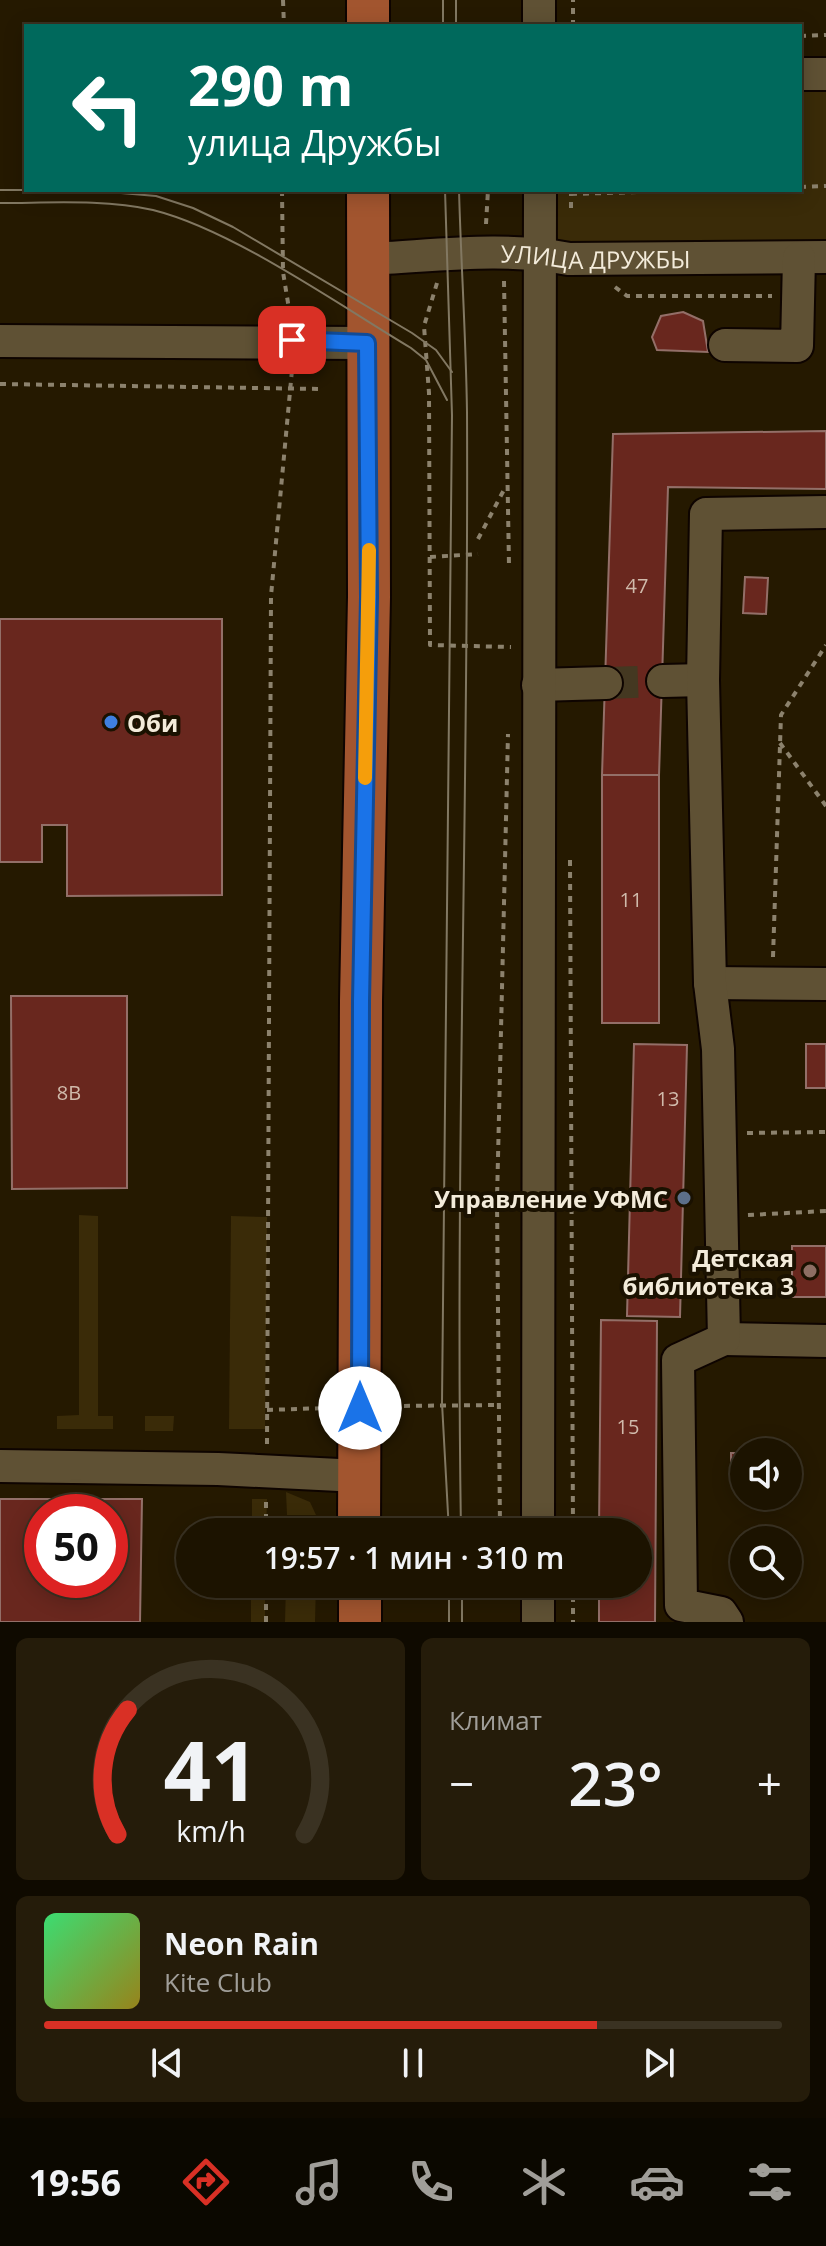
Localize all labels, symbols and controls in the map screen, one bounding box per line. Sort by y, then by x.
text: 290 m [188,46,354,122]
icon: left [56,56,160,160]
text: улица Дружбы [188,118,442,167]
street label: УЛИЦА ДРУЖБЫ [500,236,691,276]
pin [258,306,326,374]
icon: arrive [270,318,314,362]
house number: 47 [626,572,648,599]
place label: Оби [127,706,178,739]
marker: Оби [102,713,120,731]
house number: 11 [620,886,642,913]
house number: 8В [57,1079,81,1106]
house number: 13 [657,1085,679,1112]
place label: Управление УФМС [434,1182,668,1215]
marker: Управление УФМС [675,1189,693,1207]
place label: Детская библиотека 3 [622,1241,794,1302]
marker: Детская библиотека 3 [801,1262,819,1280]
position arrow [318,1366,402,1450]
house number: 15 [617,1413,639,1440]
map controls [730,1438,802,1598]
button: sound [730,1438,802,1510]
speed limit sign: 50 [24,1494,128,1598]
button: search [730,1526,802,1598]
text: 19:57 · 1 мин · 310 m [264,1537,564,1578]
text: Климат [449,1702,542,1738]
text: 41 [163,1712,258,1825]
text: 23° [568,1742,663,1824]
text: − [449,1753,474,1813]
text: + [757,1753,782,1813]
text: km/h [176,1811,245,1850]
text: Neon Rain [164,1923,319,1964]
text: Kite Club [164,1964,272,2000]
icon: previous [145,2041,189,2085]
icon: pause [391,2041,435,2085]
icon: next [637,2041,681,2085]
icon: directions [178,2154,234,2210]
icon: music [291,2154,347,2210]
icon: phone [403,2154,459,2210]
icon: climate [516,2154,572,2210]
icon: car [629,2154,685,2210]
icon: filters [742,2154,798,2210]
text: 19:56 [28,2158,121,2207]

